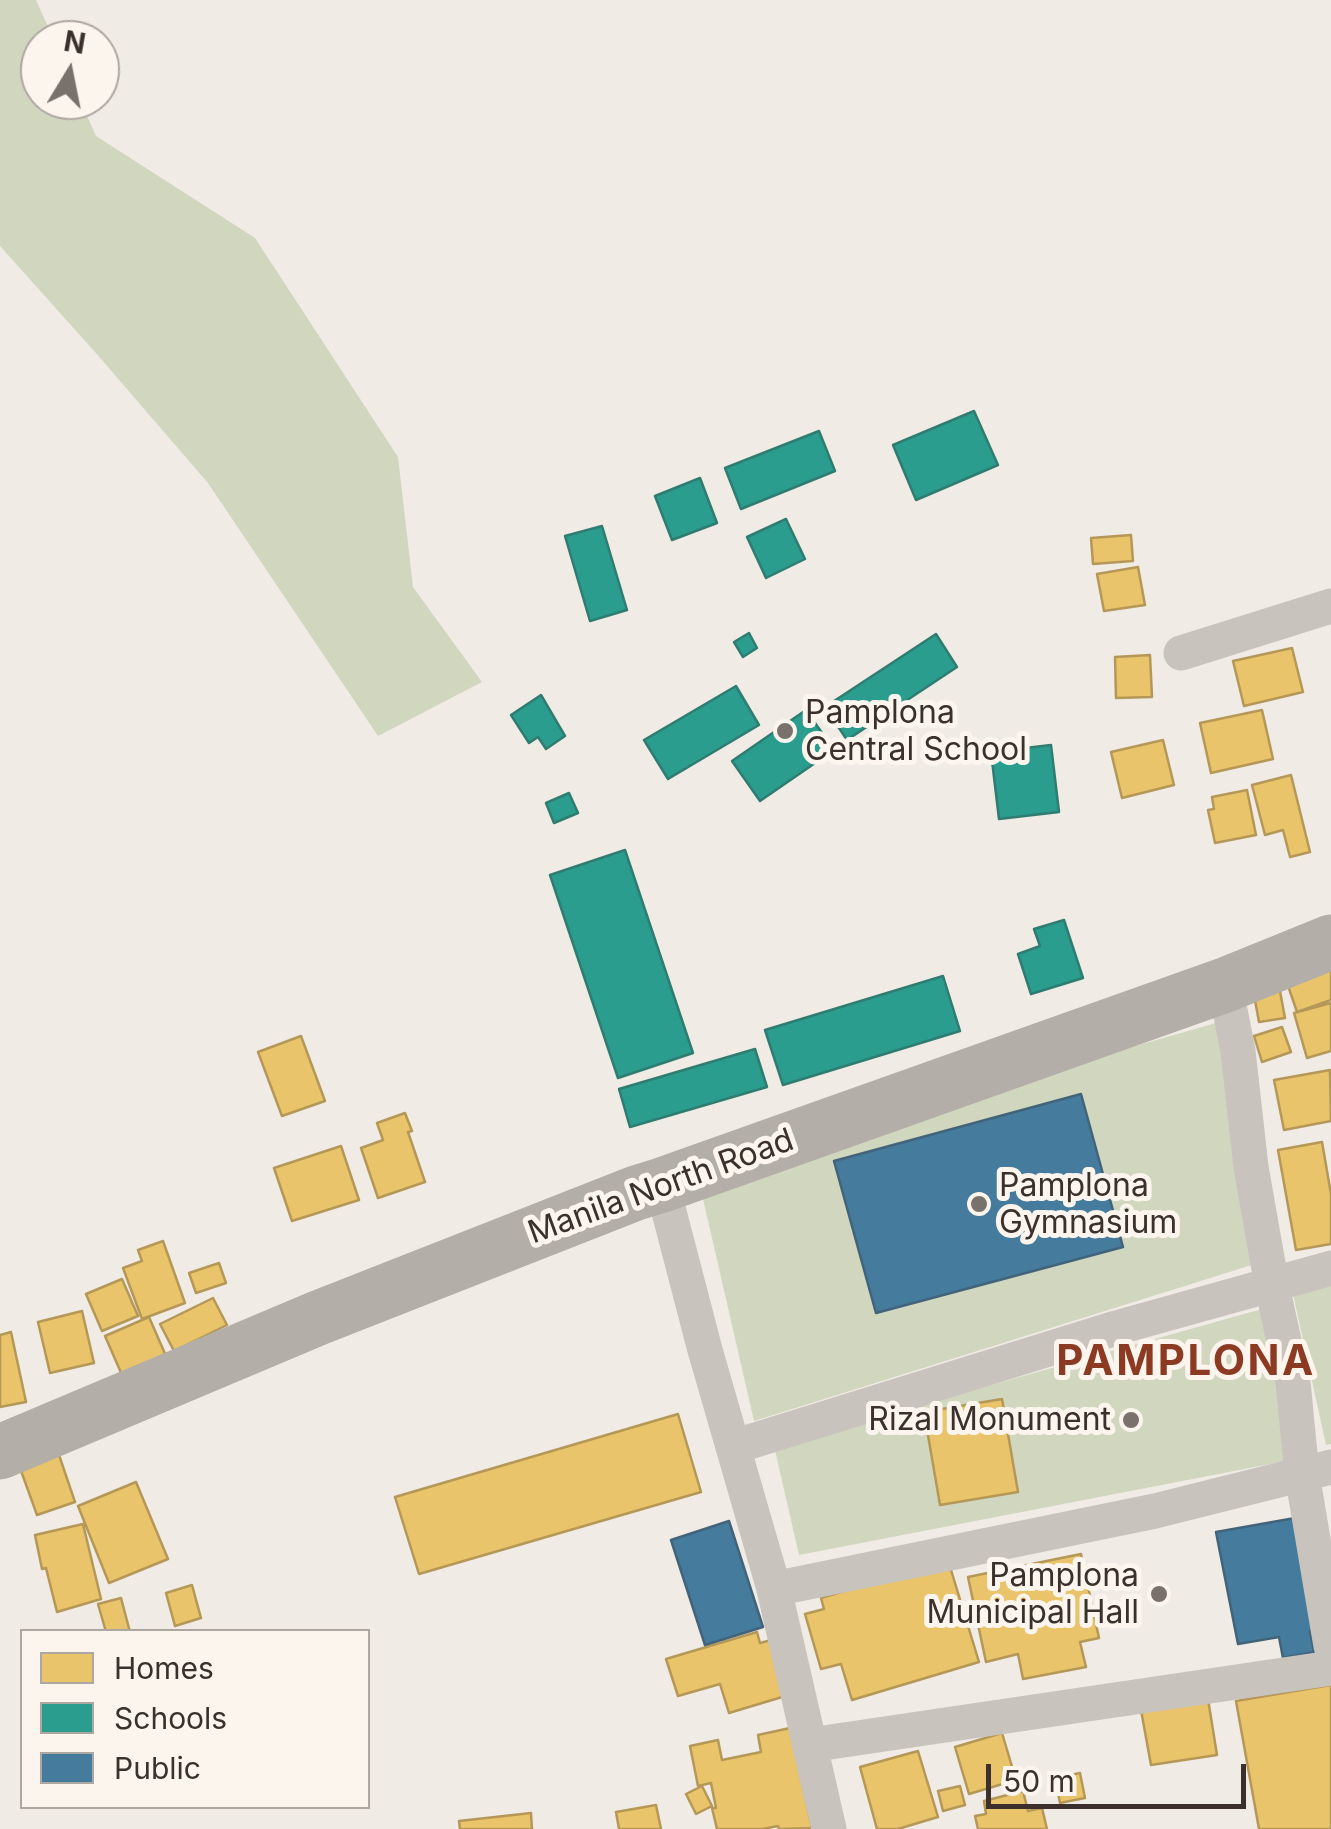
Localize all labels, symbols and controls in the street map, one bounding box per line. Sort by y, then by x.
north arrow [20,20,120,120]
text: N [61,24,88,61]
place label: Pamplona Central School [805,694,1027,769]
marker: Pamplona Central School [774,720,796,742]
street label: Manila North Road [523,1121,799,1253]
place label: Pamplona Gymnasium [999,1167,1177,1242]
marker: Pamplona Gymnasium [968,1193,990,1215]
district label: PAMPLONA [1056,1337,1316,1387]
place label: Rizal Monument [868,1401,1111,1439]
marker: Rizal Monument [1120,1409,1142,1431]
place label: Pamplona Municipal Hall [927,1557,1139,1632]
marker: Pamplona Municipal Hall [1148,1583,1170,1605]
legend [20,1629,370,1809]
text: Homes [114,1650,214,1686]
text: Schools [114,1700,227,1736]
scale bar [991,1744,1251,1806]
text: Public [114,1750,201,1786]
text: 50 m [1003,1763,1075,1799]

